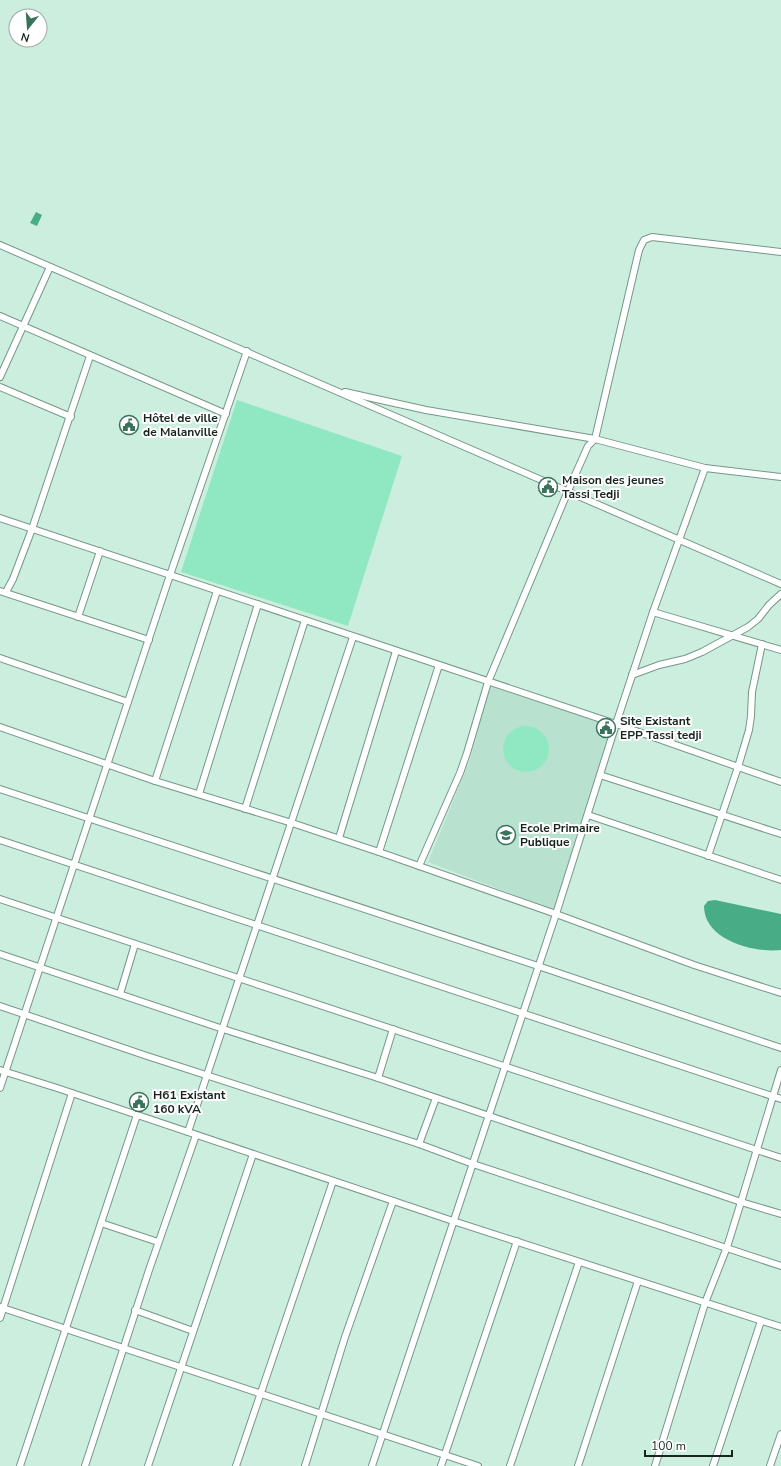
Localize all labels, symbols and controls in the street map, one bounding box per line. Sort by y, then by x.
north arrow [8,8,48,48]
text: N [19,29,31,45]
place label: Hôtel de ville de Malanville [143,410,218,440]
public building icon: Hôtel de ville de Malanville [118,414,140,436]
place label: Maison des jeunes Tassi Tedji [562,472,664,502]
public building icon: Maison des jeunes Tassi Tedji [537,476,559,498]
place label: Site Existant EPP Tassi tedji [620,713,702,743]
public building icon: Site Existant EPP Tassi tedji [595,717,617,739]
place label: Ecole Primaire Publique [520,820,600,850]
school or university icon: Ecole Primaire Publique [495,824,517,846]
place label: H61 Existant 160 kVA [153,1087,226,1117]
public building icon: H61 Existant 160 kVA [128,1091,150,1113]
scale bar [645,1432,732,1458]
text: 100 m [651,1438,686,1454]

